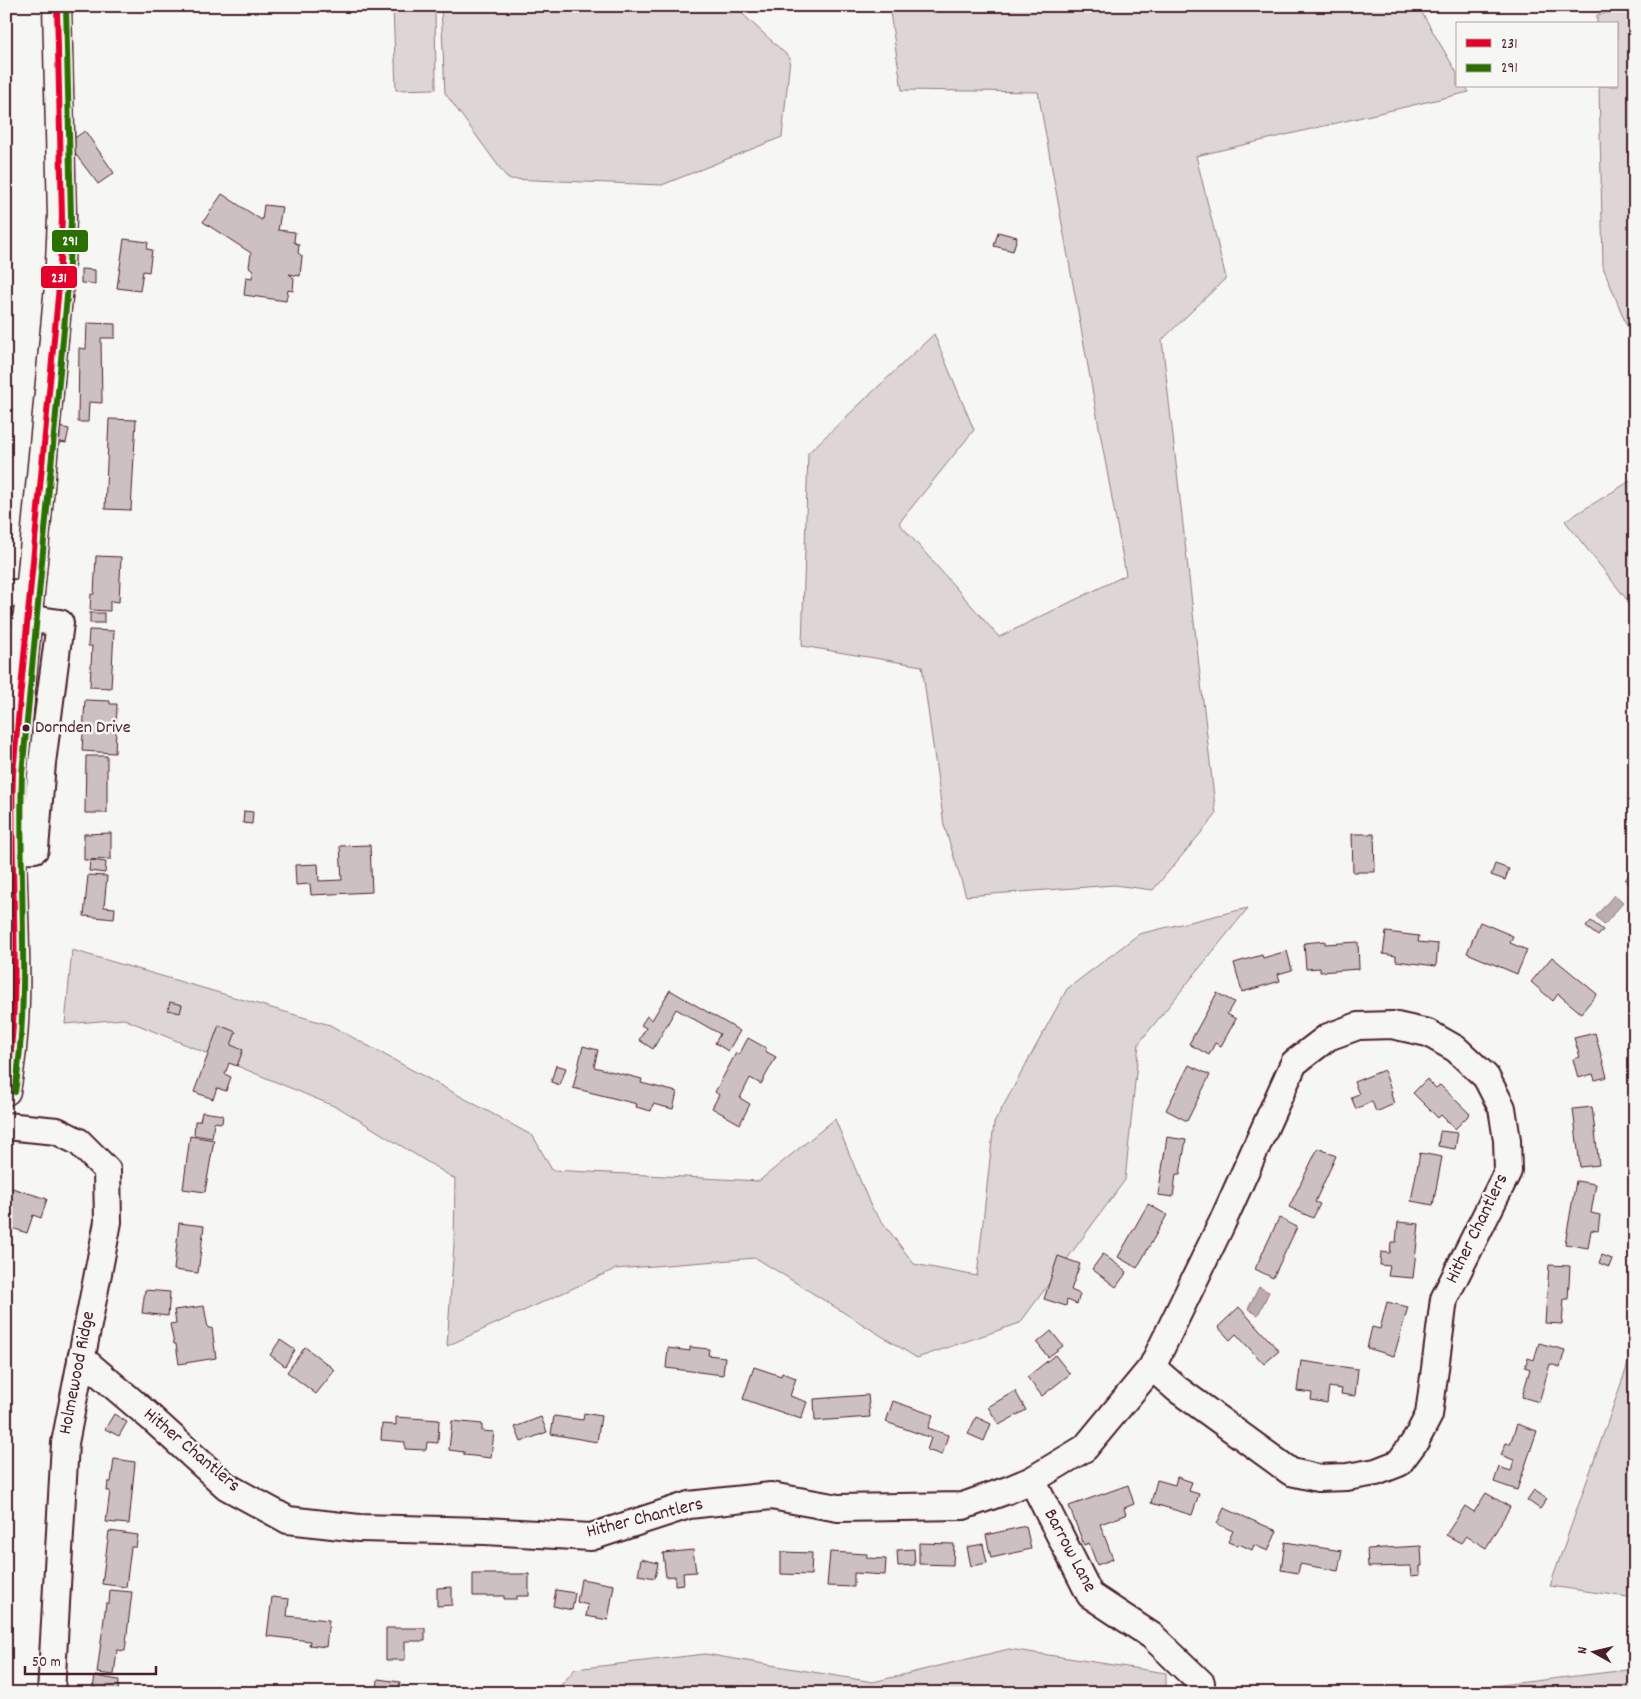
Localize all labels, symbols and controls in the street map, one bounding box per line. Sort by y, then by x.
legend [1456,22,1618,88]
text: 231 [1501,34,1518,56]
text: 291 [1501,58,1518,80]
line badge: 291 [51,229,89,253]
text: 291 [62,232,78,252]
line badge: 231 [40,265,78,289]
text: 231 [51,269,67,289]
place label: Dornden Drive [35,716,131,741]
marker: Dornden Drive [21,723,31,733]
street label: Hither Chantlers [1440,1169,1516,1289]
street label: Holmewood Ridge [53,1309,103,1437]
street label: Hither Chantlers [137,1402,245,1500]
street label: Hither Chantlers [584,1491,706,1547]
street label: Barrow Lane [1036,1505,1102,1597]
north arrow [1568,1626,1618,1676]
scale bar [25,1644,156,1676]
text: N [1573,1646,1594,1655]
text: 50 m [32,1652,61,1674]

